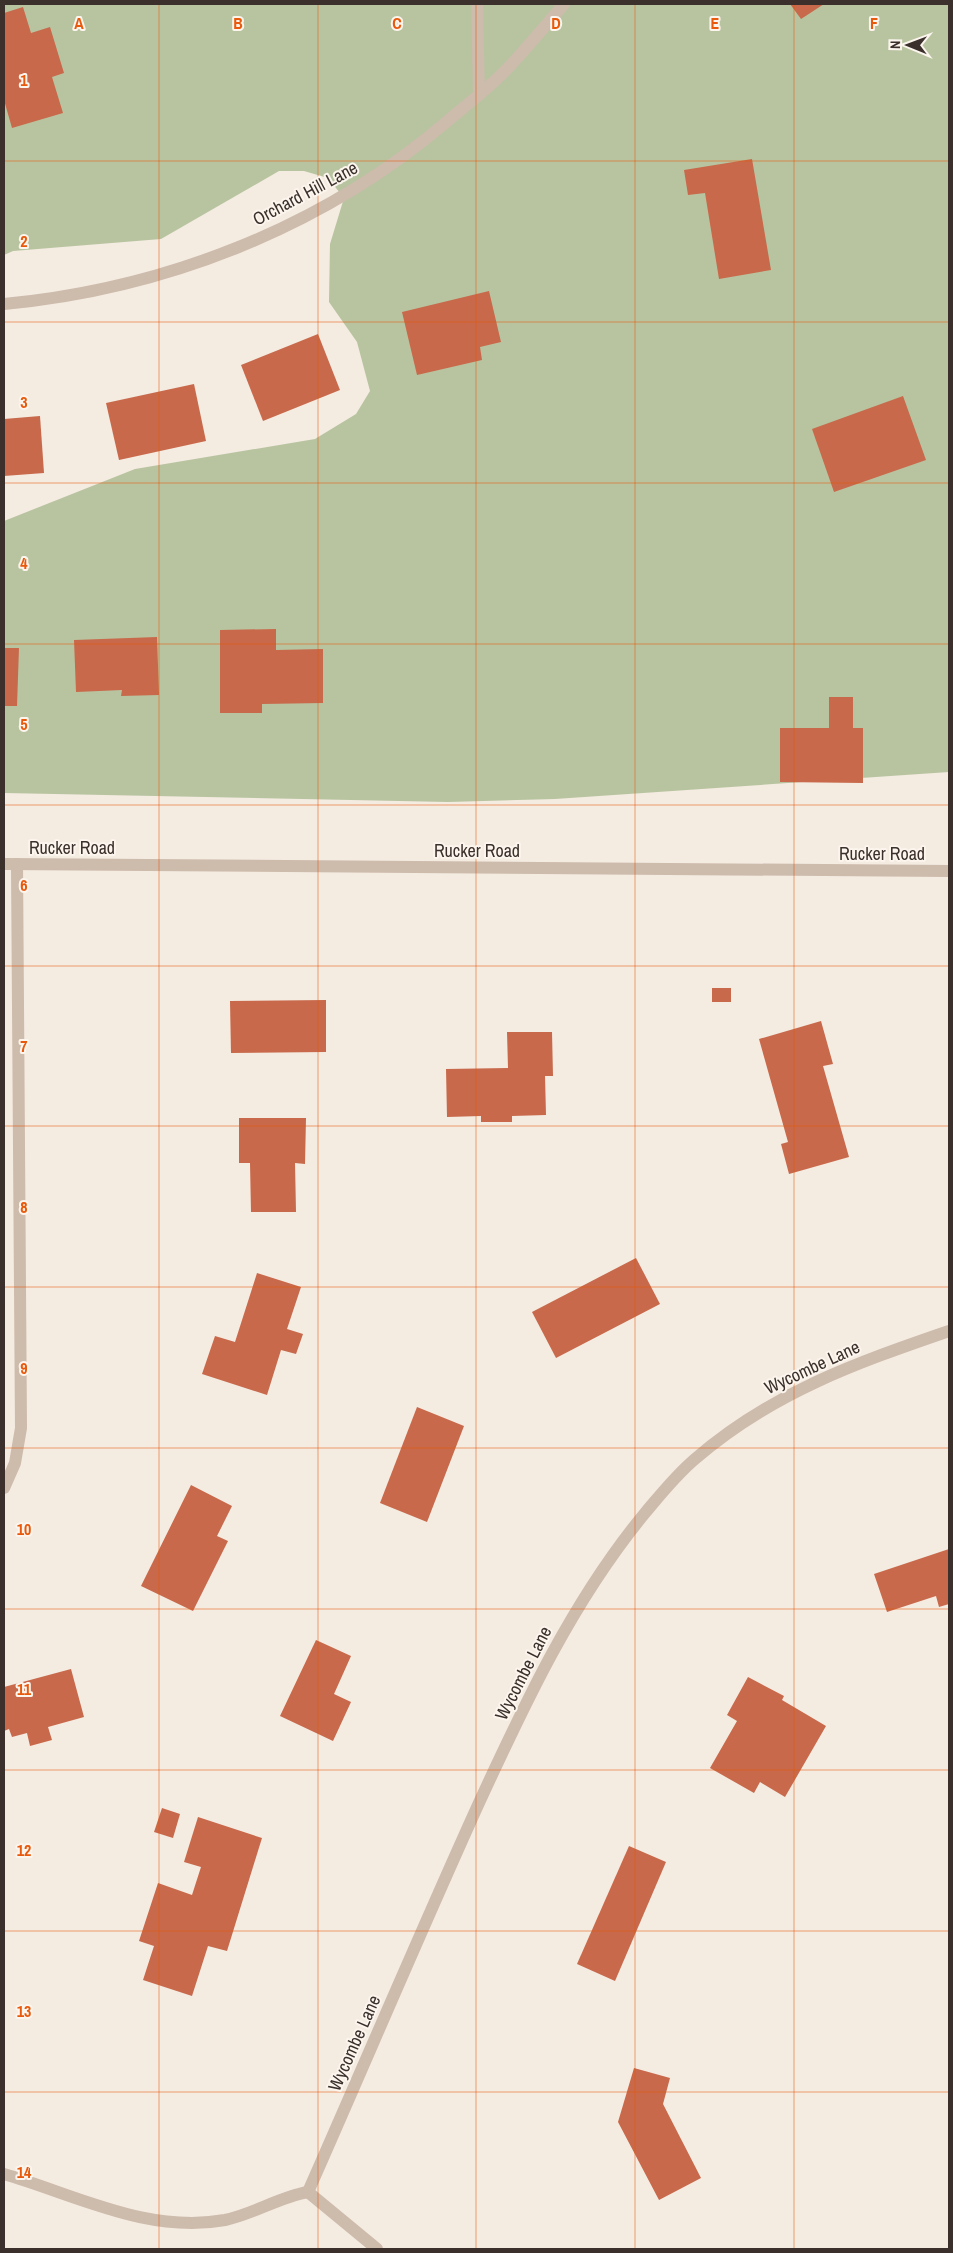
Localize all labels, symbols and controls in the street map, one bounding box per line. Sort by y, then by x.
text: A [74,12,84,34]
text: B [233,12,243,34]
text: C [392,12,402,34]
text: D [551,12,561,34]
text: E [711,12,720,34]
text: F [870,12,878,34]
north arrow [883,20,933,70]
text: N [886,40,904,49]
text: 1 [20,69,28,91]
street label: Orchard Hill Lane [248,155,362,231]
text: 2 [20,230,28,252]
text: 3 [20,391,28,413]
text: 4 [20,552,28,574]
text: 5 [20,713,28,735]
street label: Rucker Road [29,835,115,860]
street label: Rucker Road [434,838,520,863]
street label: Rucker Road [839,841,925,866]
text: 6 [20,874,28,896]
text: 7 [20,1035,28,1057]
text: 8 [20,1196,28,1218]
street label: Wycombe Lane [760,1334,864,1400]
text: 9 [20,1357,28,1379]
text: 10 [17,1518,31,1540]
street label: Wycombe Lane [489,1622,557,1724]
text: 11 [17,1678,32,1700]
text: 12 [17,1839,31,1861]
street label: Wycombe Lane [322,1991,386,2095]
text: 13 [17,2000,31,2022]
text: 14 [17,2161,32,2183]

